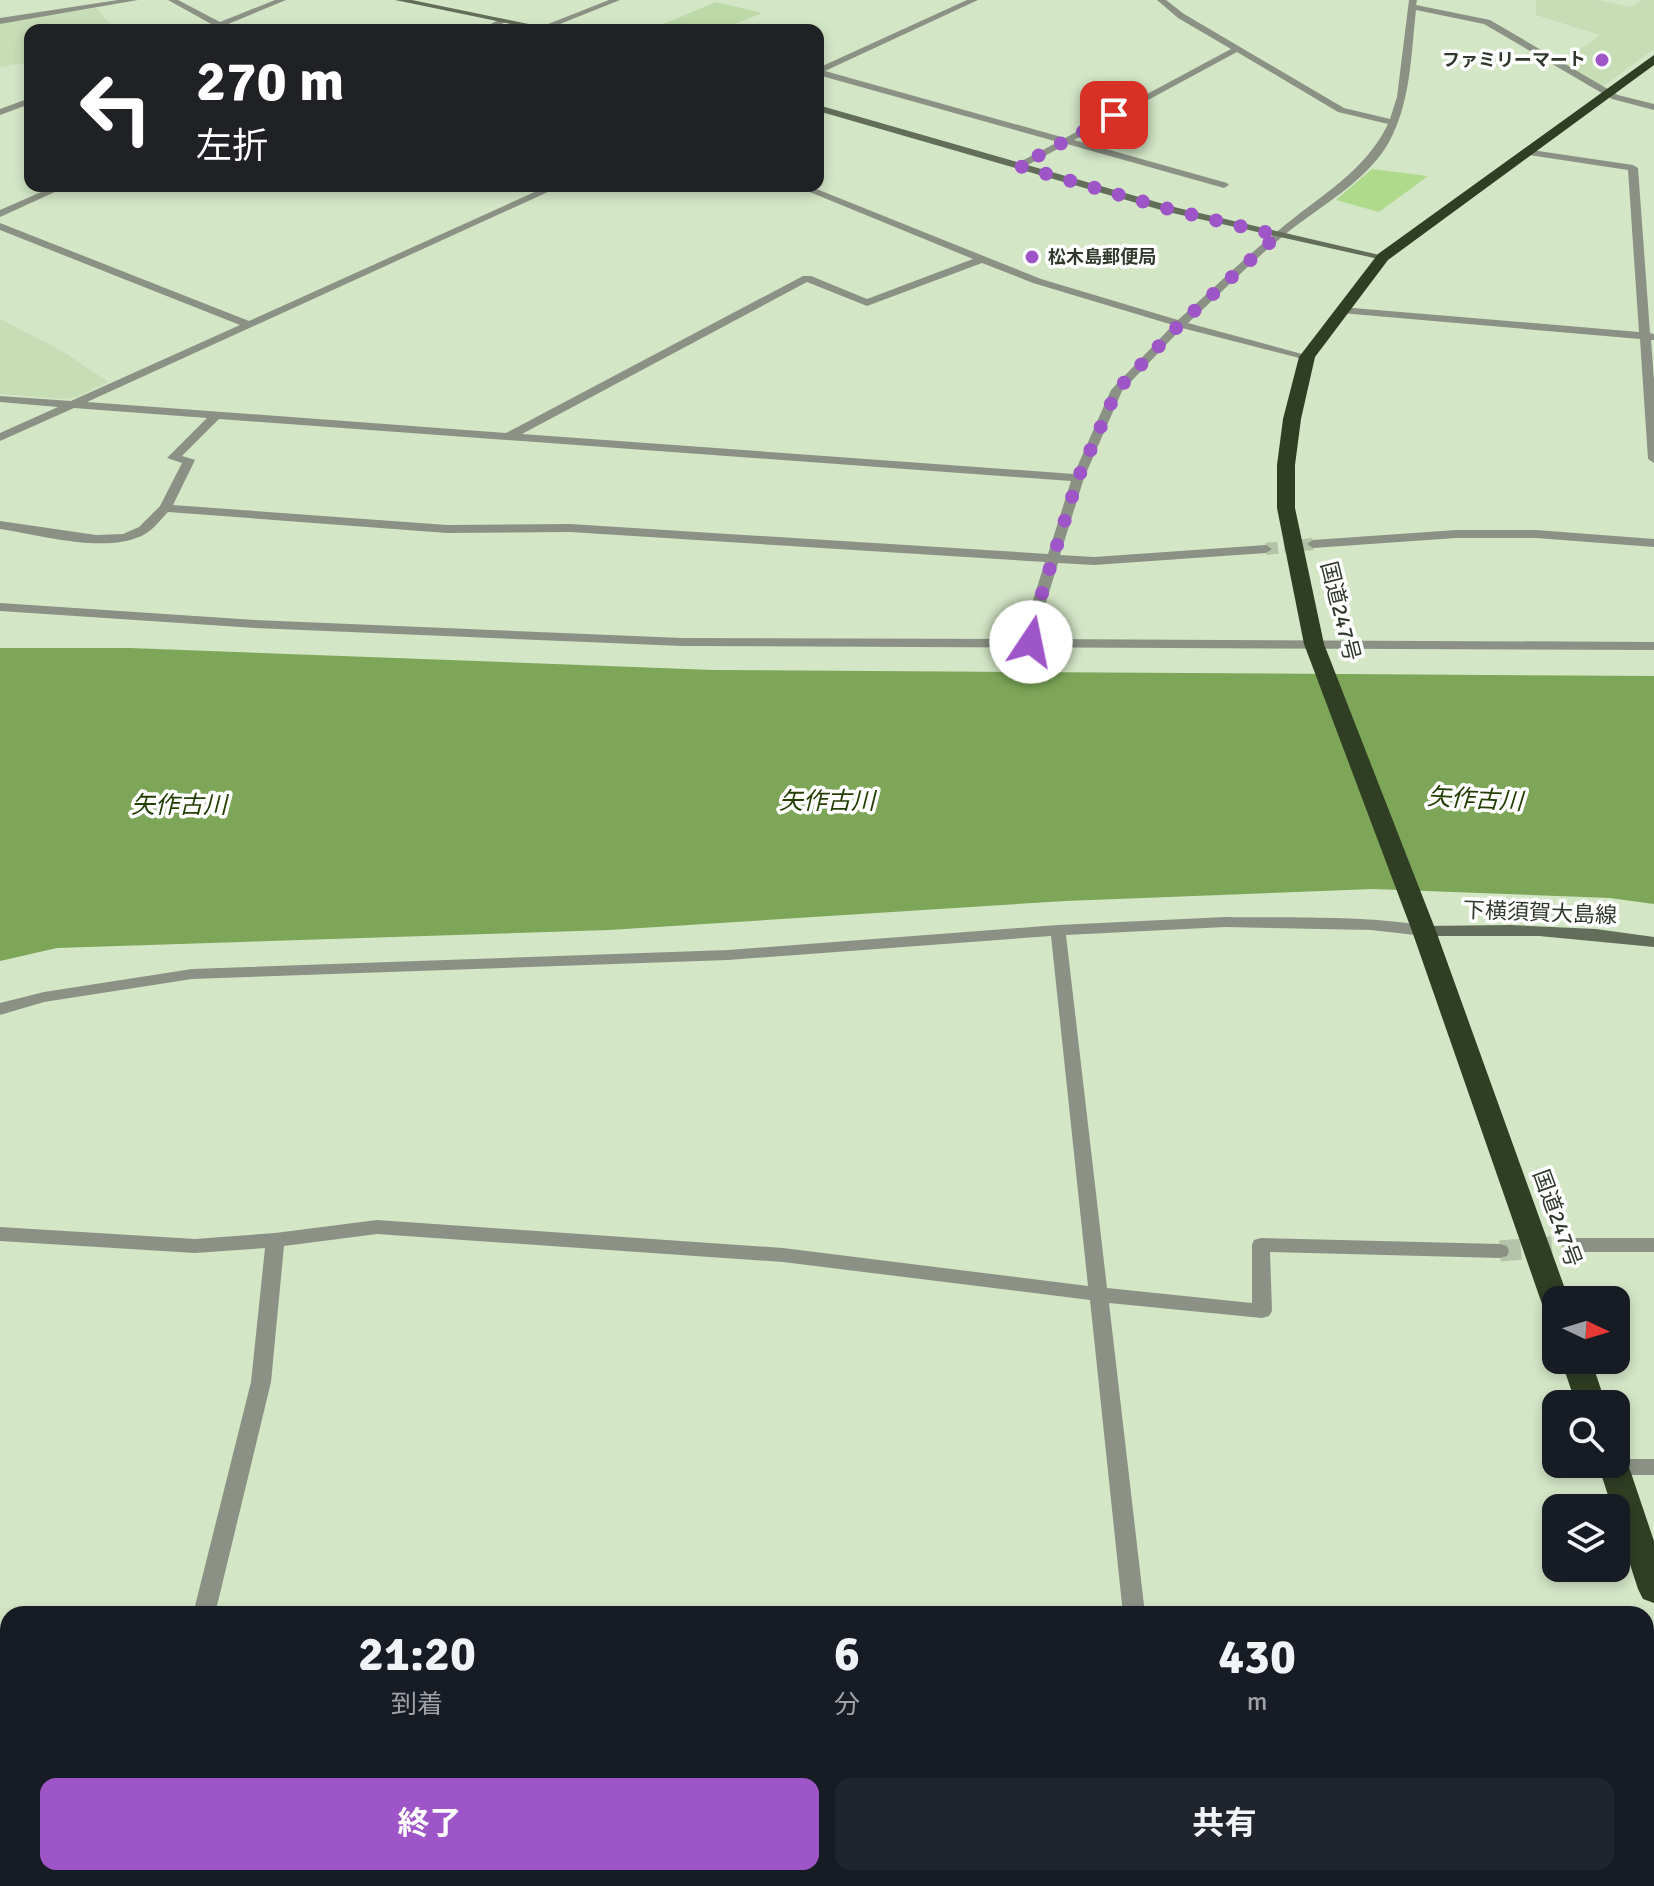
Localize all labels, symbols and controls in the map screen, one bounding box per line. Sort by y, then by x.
text: 270 m [196,47,344,116]
place label: ファミリーマート [1442,49,1586,71]
marker: ファミリーマート [1593,51,1611,69]
icon: left [64,56,168,160]
pin [1080,81,1148,149]
icon: arrive [1092,93,1136,137]
text: 左折 [196,124,268,169]
place label: 松木島郵便局 [1048,246,1156,268]
marker: 松木島郵便局 [1023,248,1041,266]
street label: 国道247号 [1315,559,1366,664]
position arrow [989,600,1073,684]
water label: 矢作古川 [1426,782,1527,817]
water label: 矢作古川 [779,786,878,816]
water label: 矢作古川 [131,790,230,820]
street label: 下横須賀大島線 [1463,896,1617,929]
street label: 国道247号 [1527,1166,1588,1271]
north arrow [1542,1286,1630,1374]
map controls [1542,1286,1630,1582]
button: search [1542,1390,1630,1478]
button: layers [1542,1494,1630,1582]
text: 21:20 [358,1625,476,1684]
text: 6 [834,1625,860,1684]
text: 430 [1218,1628,1296,1687]
text: m [1247,1686,1267,1718]
text: 到着 [391,1689,443,1721]
text: 分 [834,1689,860,1721]
button: 終了 [40,1778,819,1870]
button: 共有 [835,1778,1614,1870]

